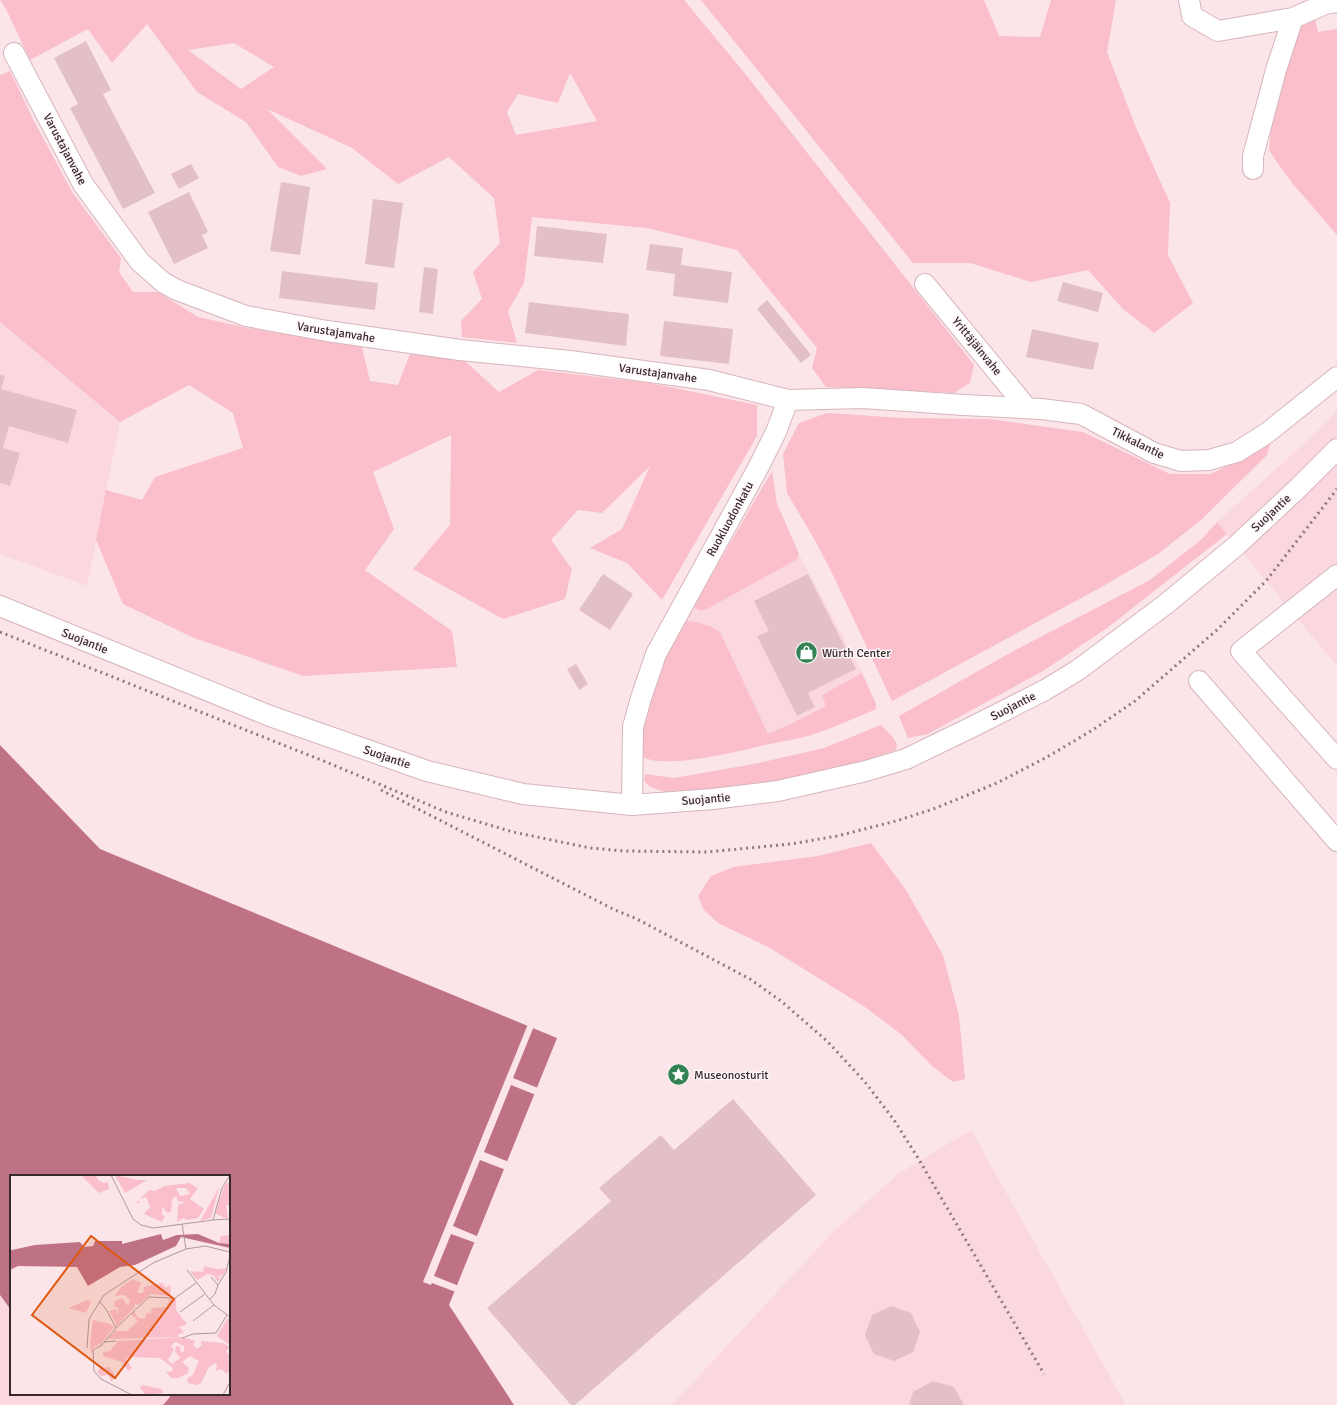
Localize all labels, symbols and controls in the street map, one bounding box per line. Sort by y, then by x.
street label: Varustajanvahe [39,111,90,188]
street label: Yrittäjäinvahe [948,314,1005,379]
street label: Varustajanvahe [296,319,376,346]
street label: Varustajanvahe [618,361,698,386]
street label: Tikkalantie [1109,424,1167,463]
street label: Ruokluodonkatu [704,479,757,559]
street label: Suojantie [1248,491,1294,536]
street label: Suojantie [59,625,110,658]
shop icon: Würth Center [793,640,819,666]
place label: Würth Center [822,646,891,661]
street label: Suojantie [988,689,1038,724]
street label: Suojantie [361,742,412,773]
street label: Suojantie [681,790,731,809]
place icon: Museonosturit [666,1062,692,1088]
place label: Museonosturit [694,1068,769,1083]
inset map [10,1175,230,1395]

